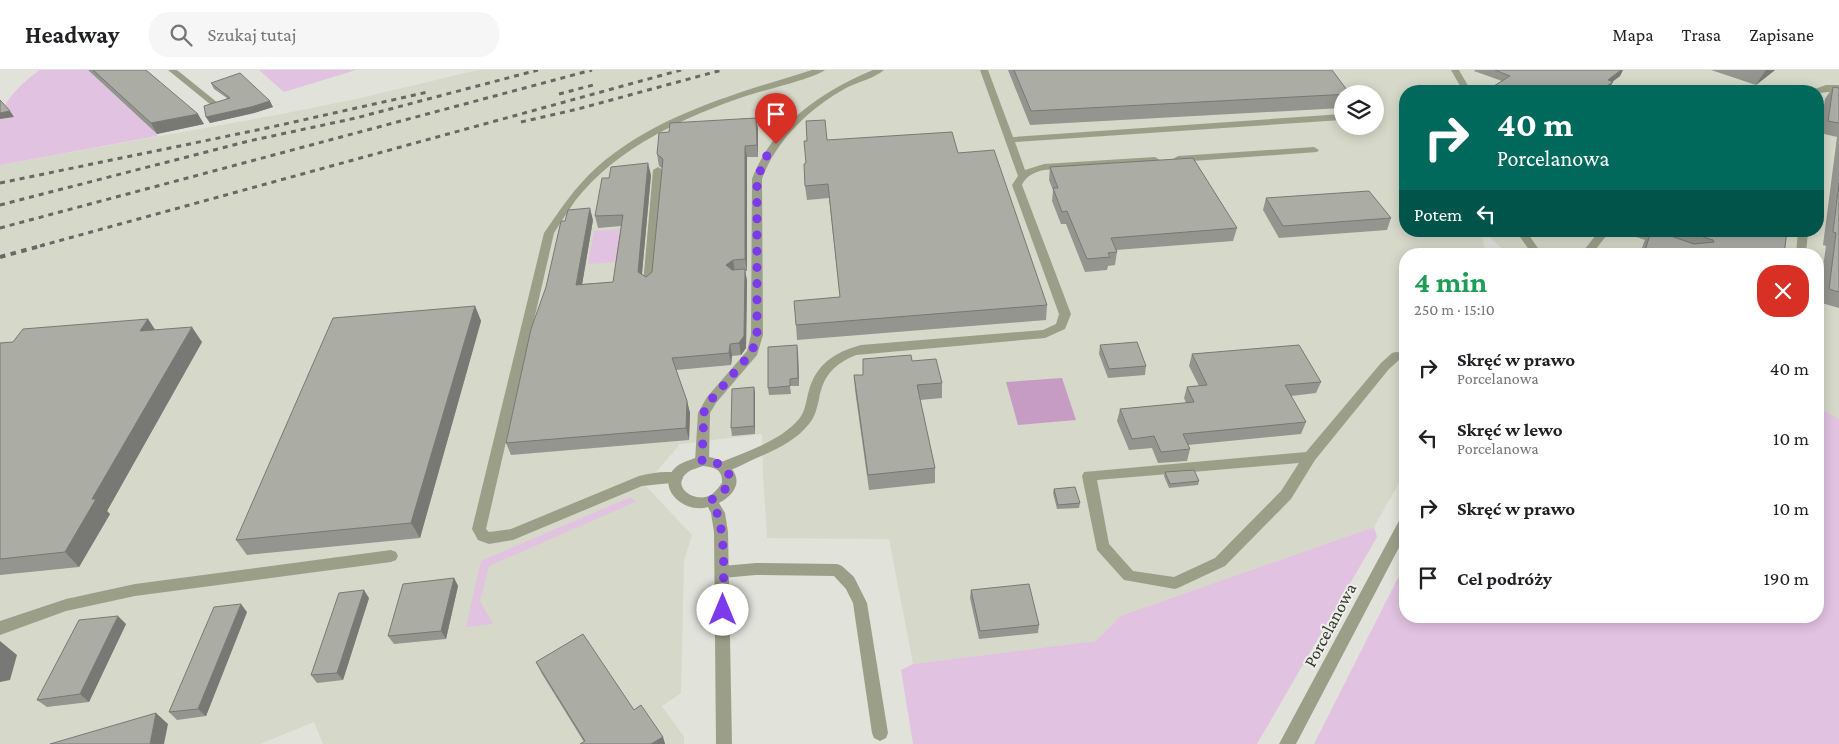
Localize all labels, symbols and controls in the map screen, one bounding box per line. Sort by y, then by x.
search box [149,12,499,57]
text: Headway [25,21,119,48]
icon: search [167,21,195,49]
text: Szukaj tutaj [207,24,296,45]
text: Mapa [1613,25,1654,45]
text: Trasa [1682,25,1721,45]
text: Zapisane [1749,25,1814,45]
map controls [1334,85,1384,135]
button: layers [1334,85,1384,135]
pin [755,93,797,144]
icon: arrive [762,100,790,128]
icon: right [1414,105,1479,170]
text: 40 m [1497,105,1574,144]
text: Porcelanowa [1497,146,1609,171]
icon: left [1472,200,1500,228]
text: Potem [1414,204,1462,225]
text: 4 min [1414,265,1487,298]
button: close [1757,265,1809,317]
text: 250 m · 15:10 [1414,301,1495,318]
text: Skręć w prawo [1457,349,1575,370]
icon: right [1414,354,1442,382]
text: 40 m [1770,358,1809,379]
text: Porcelanowa [1457,370,1539,387]
text: Skręć w lewo [1457,419,1563,440]
icon: left [1414,424,1442,452]
text: 10 m [1773,428,1809,449]
text: Porcelanowa [1457,440,1539,457]
icon: right [1414,494,1442,522]
text: Skręć w prawo [1457,498,1575,519]
text: 10 m [1773,498,1809,519]
icon: arrive [1414,564,1442,592]
text: Cel podróży [1457,568,1552,589]
text: 190 m [1763,568,1809,589]
street label: Porcelanowa [1300,580,1360,670]
position arrow [696,583,748,635]

